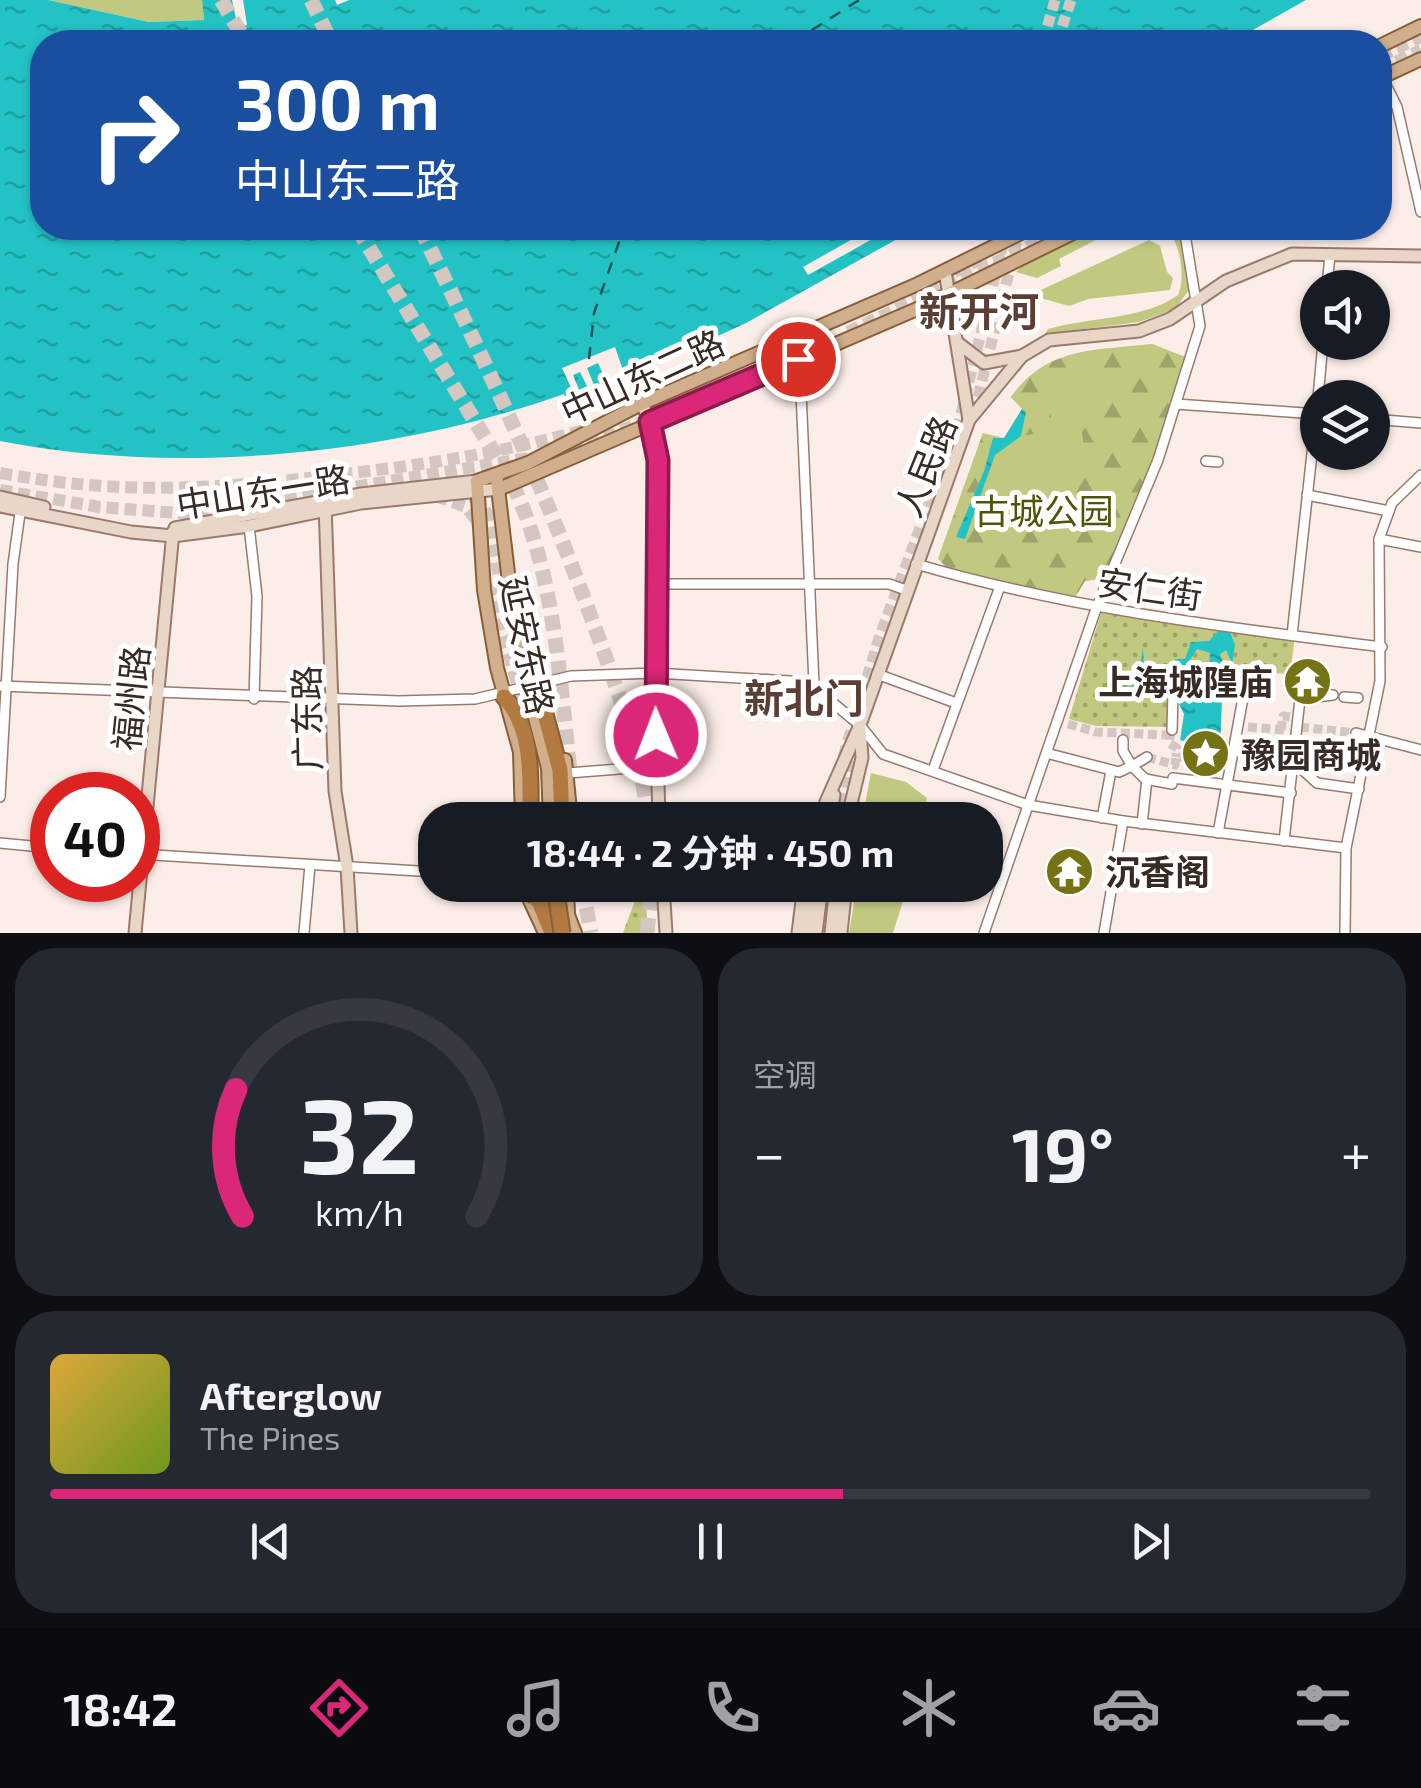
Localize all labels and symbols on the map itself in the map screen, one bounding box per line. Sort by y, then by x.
district label: 新开河 [919,286,1039,334]
pin [756,317,841,402]
street label: 中山东二路 [554,320,730,432]
street label: 人民路 [886,409,964,523]
street label: 中山东一路 [173,457,353,525]
park label: 古城公园 [974,489,1114,531]
street label: 安仁街 [1095,560,1205,616]
street label: 延安东路 [493,572,563,718]
street label: 福州路 [104,644,156,752]
temple icon: 上海城隍庙 [1282,655,1334,707]
place label: 上海城隍庙 [1098,660,1273,702]
street label: 广东路 [284,665,328,771]
district label: 新北门 [744,673,864,721]
position arrow [604,683,708,787]
place icon: 豫园商城 [1180,728,1232,780]
place label: 豫园商城 [1241,733,1381,775]
speed limit sign: 40 [30,772,160,902]
temple icon: 沉香阁 [1044,845,1096,897]
place label: 沉香阁 [1105,850,1210,892]

